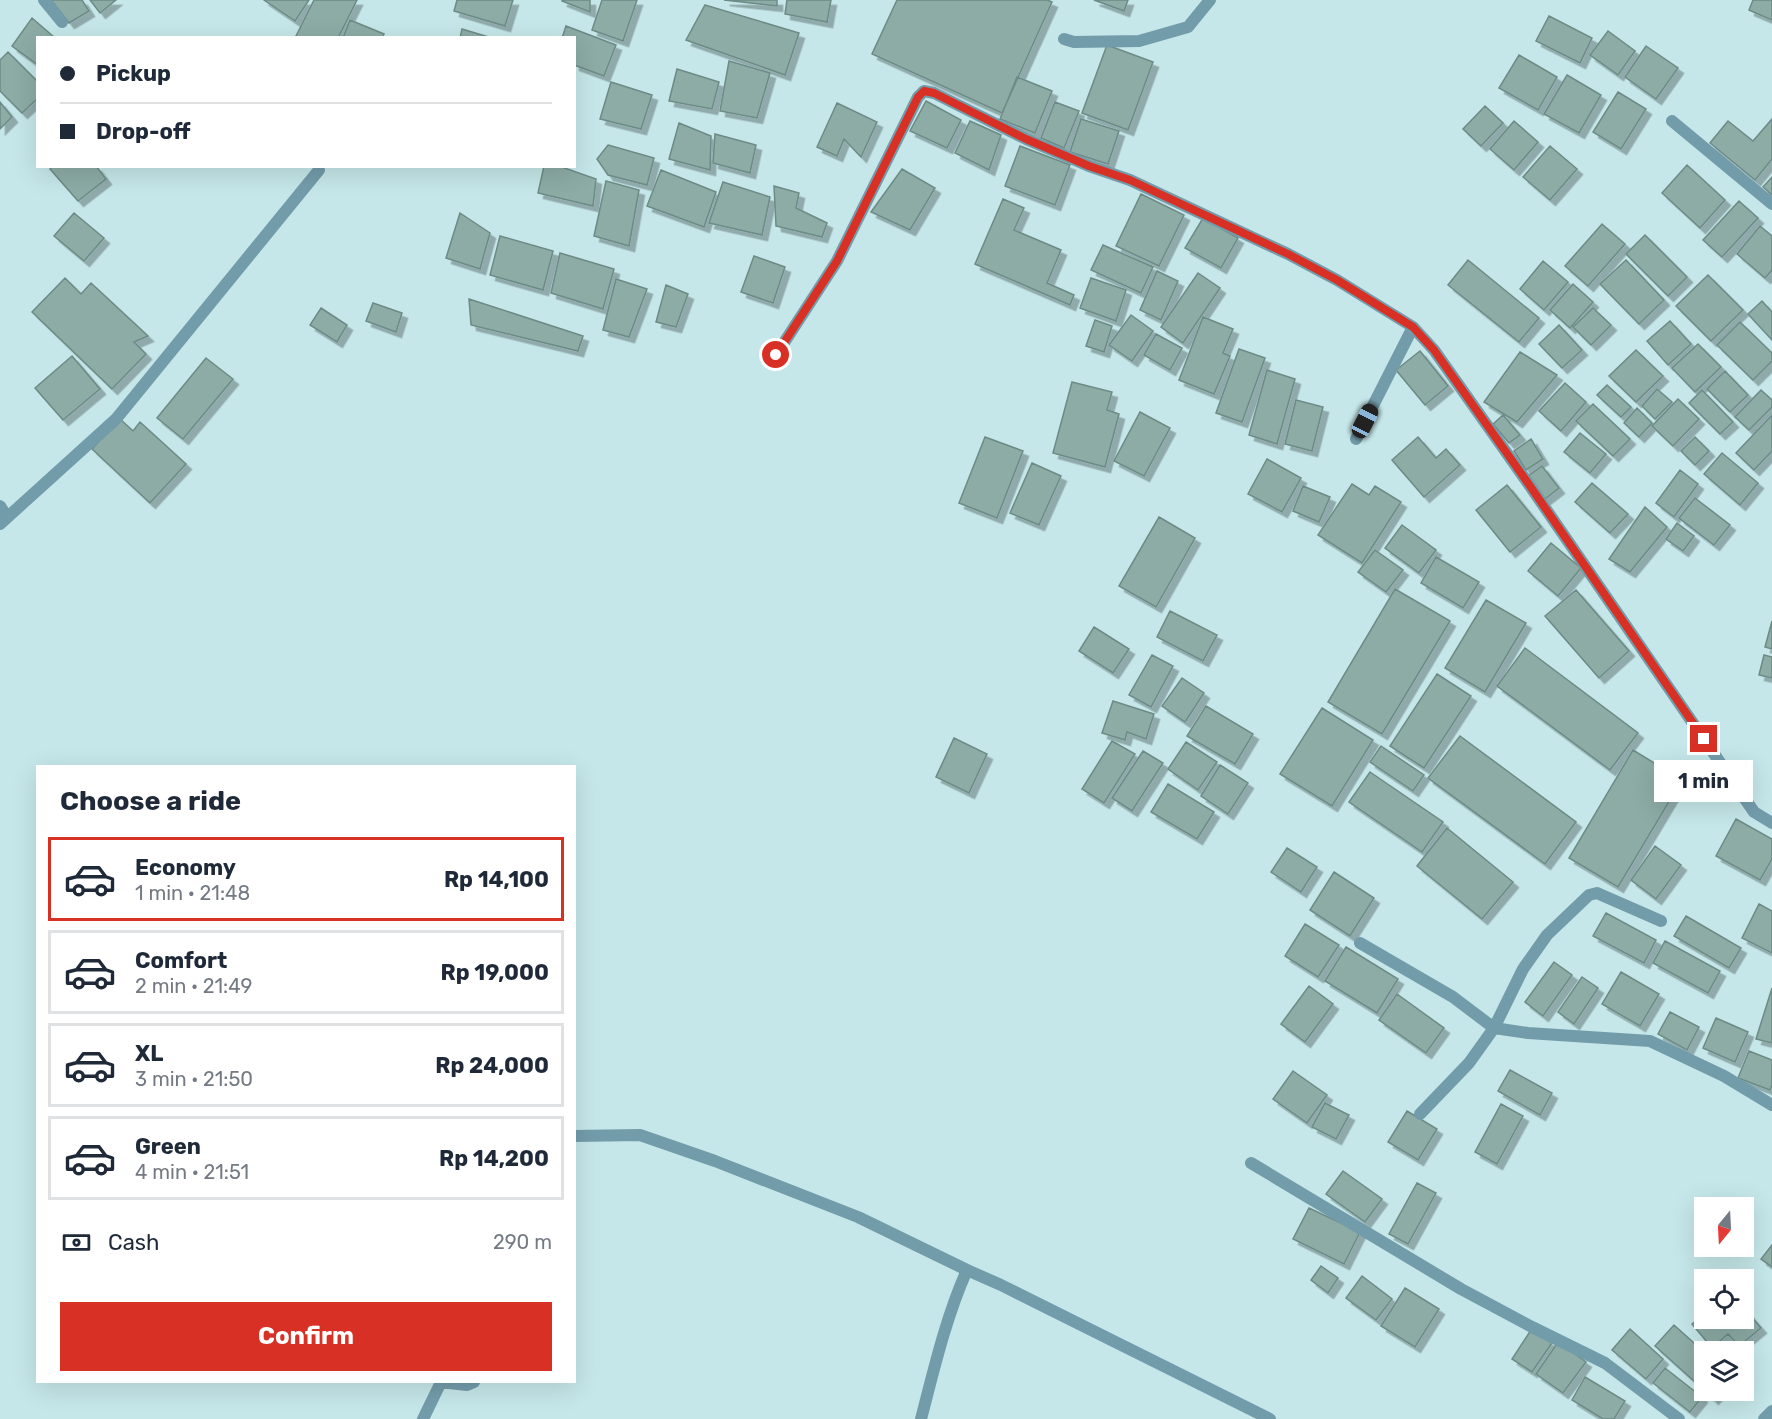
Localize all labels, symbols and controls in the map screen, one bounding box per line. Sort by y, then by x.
text: Pickup [96,60,171,87]
text: Drop-off [96,118,191,145]
route start [762,341,789,368]
car [1349,401,1381,441]
route end [1690,725,1717,752]
callout: 1 min [1654,760,1754,802]
text: 1 min [1678,769,1729,793]
text: Choose a ride [60,785,241,817]
icon: car [63,852,117,906]
text: Economy [135,854,236,881]
text: Rp 14,100 [444,866,549,893]
text: 1 min · 21:48 [135,881,250,905]
icon: car [63,945,117,999]
text: Comfort [135,947,227,974]
text: Rp 19,000 [440,959,549,986]
text: 2 min · 21:49 [135,974,252,998]
icon: car [63,1038,117,1092]
text: XL [135,1040,163,1067]
text: Rp 24,000 [435,1052,549,1079]
text: 3 min · 21:50 [135,1067,253,1091]
icon: car [63,1131,117,1185]
text: Green [135,1133,201,1160]
text: Rp 14,200 [439,1145,549,1172]
text: 4 min · 21:51 [135,1160,249,1184]
north arrow [1694,1197,1754,1257]
map controls [1694,1197,1754,1401]
icon: cash [60,1226,93,1259]
text: Cash [108,1229,159,1256]
text: 290 m [493,1230,552,1254]
button: locate [1694,1269,1754,1329]
button: Confirm [60,1302,552,1371]
button: layers [1694,1341,1754,1401]

